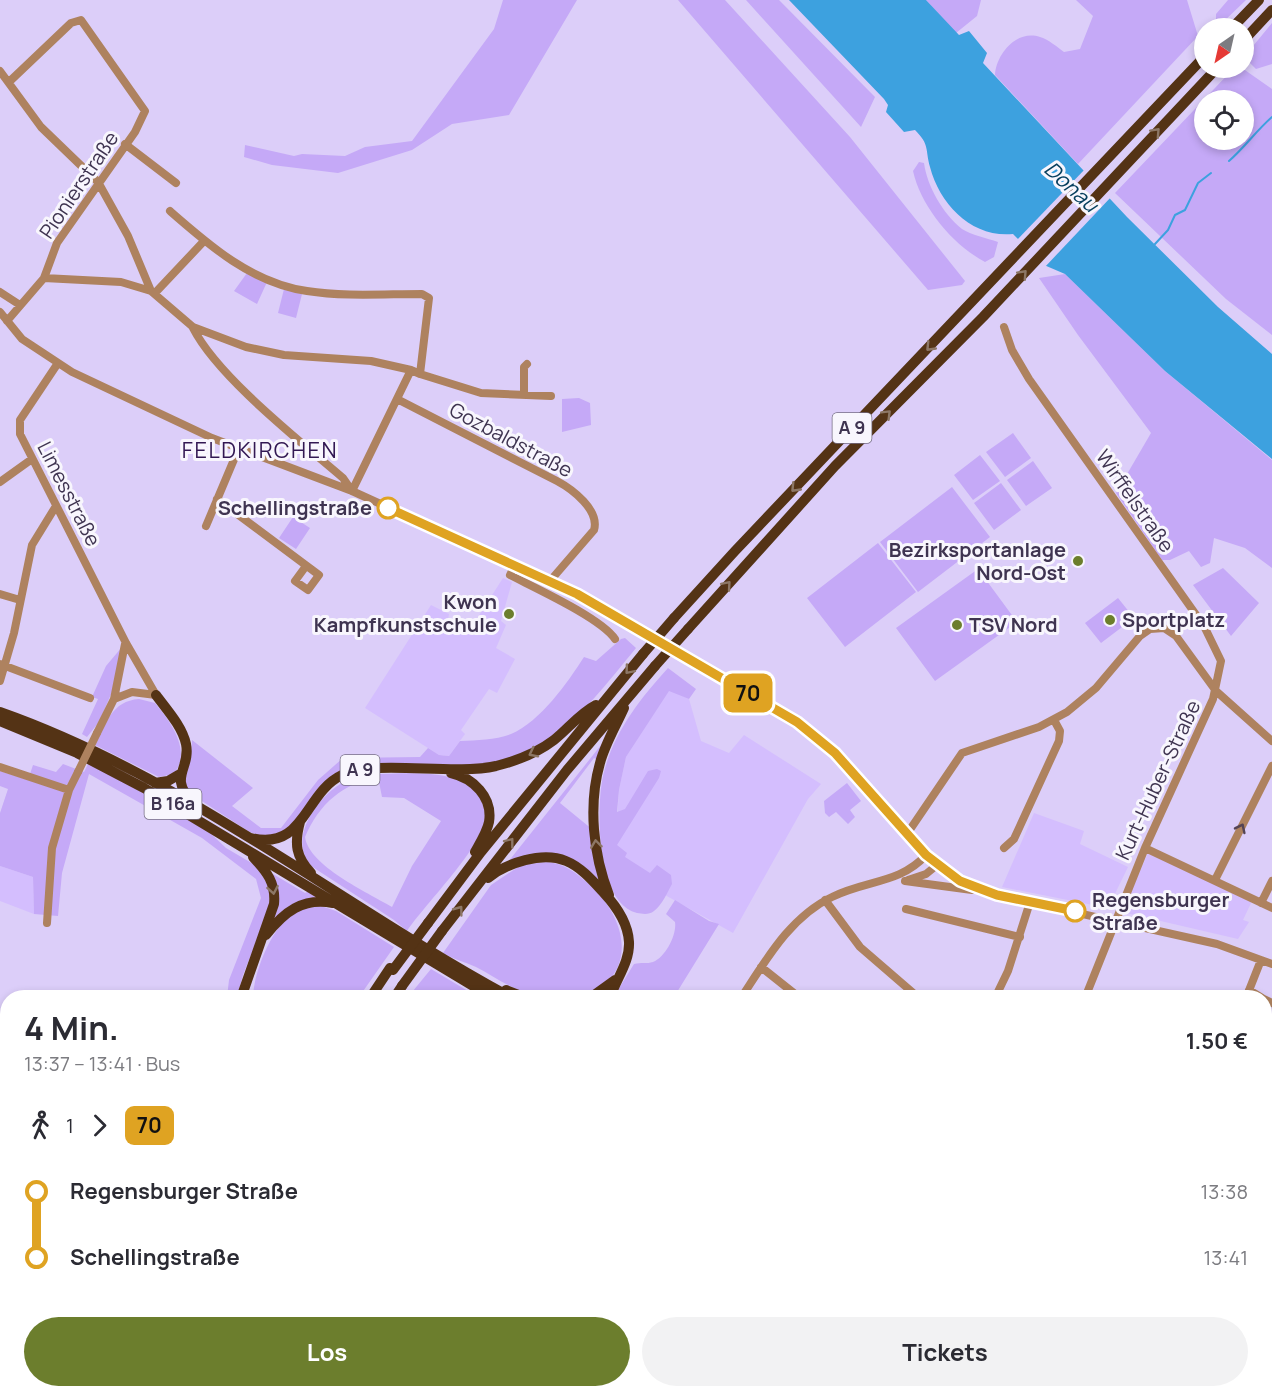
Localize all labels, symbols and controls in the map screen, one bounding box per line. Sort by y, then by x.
north arrow [1194,18,1254,78]
map controls [1194,18,1254,150]
button: locate [1194,90,1254,150]
street label: Pionierstraße [33,126,124,244]
one-way arrow [1149,129,1160,140]
water label: Donau [1039,155,1106,219]
one-way arrow [1016,271,1027,281]
one-way arrow [926,340,937,351]
street label: Gozbaldstraße [445,396,577,483]
one-way arrow [880,410,891,421]
road number: A 9 [832,413,872,443]
district label: FELDKIRCHEN [182,435,338,465]
street label: Limesstraße [32,437,107,551]
street label: Wirffelstraße [1090,444,1181,557]
one-way arrow [791,481,802,492]
place label: Schellingstraße [218,494,372,521]
marker: Schellingstraße [377,497,399,519]
place label: Bezirksportanlage Nord-Ost [889,536,1066,586]
marker: Bezirksportanlage Nord-Ost [1071,554,1085,568]
one-way arrow [720,581,731,592]
place label: Kwon Kampfkunstschule [314,588,497,638]
place label: Sportplatz [1122,606,1225,633]
marker: Kwon Kampfkunstschule [502,607,516,621]
place label: TSV Nord [969,611,1058,638]
marker: Sportplatz [1103,613,1117,627]
marker: TSV Nord [950,618,964,632]
one-way arrow [626,663,637,674]
line badge: 70 [721,674,775,712]
text: 70 [735,679,761,707]
street label: Kurt-Huber-Straße [1109,696,1206,864]
one-way arrow [528,745,539,757]
road number: A 9 [340,755,380,785]
road number: B 16a [144,789,201,819]
one-way arrow [1233,823,1245,834]
one-way arrow [503,837,514,848]
one-way arrow [591,840,603,849]
one-way arrow [266,885,279,895]
place label: Regensburger Straße [1092,886,1229,936]
marker: Regensburger Straße [1064,900,1086,922]
one-way arrow [451,905,462,916]
text: 4 Min. [24,1005,119,1050]
text: 1.50 € [1186,1026,1248,1056]
text: 13:37 – 13:41 · Bus [24,1050,180,1077]
icon: walk [24,1109,57,1142]
icon: forward [83,1109,116,1142]
text: 70 [137,1111,162,1139]
text: 1 [66,1112,74,1139]
text: Regensburger Straße [70,1176,298,1206]
text: 13:38 [1200,1178,1248,1205]
text: Schellingstraße [70,1242,240,1272]
text: 13:41 [1204,1244,1248,1271]
button: Los [24,1317,630,1386]
button: Tickets [642,1317,1248,1386]

